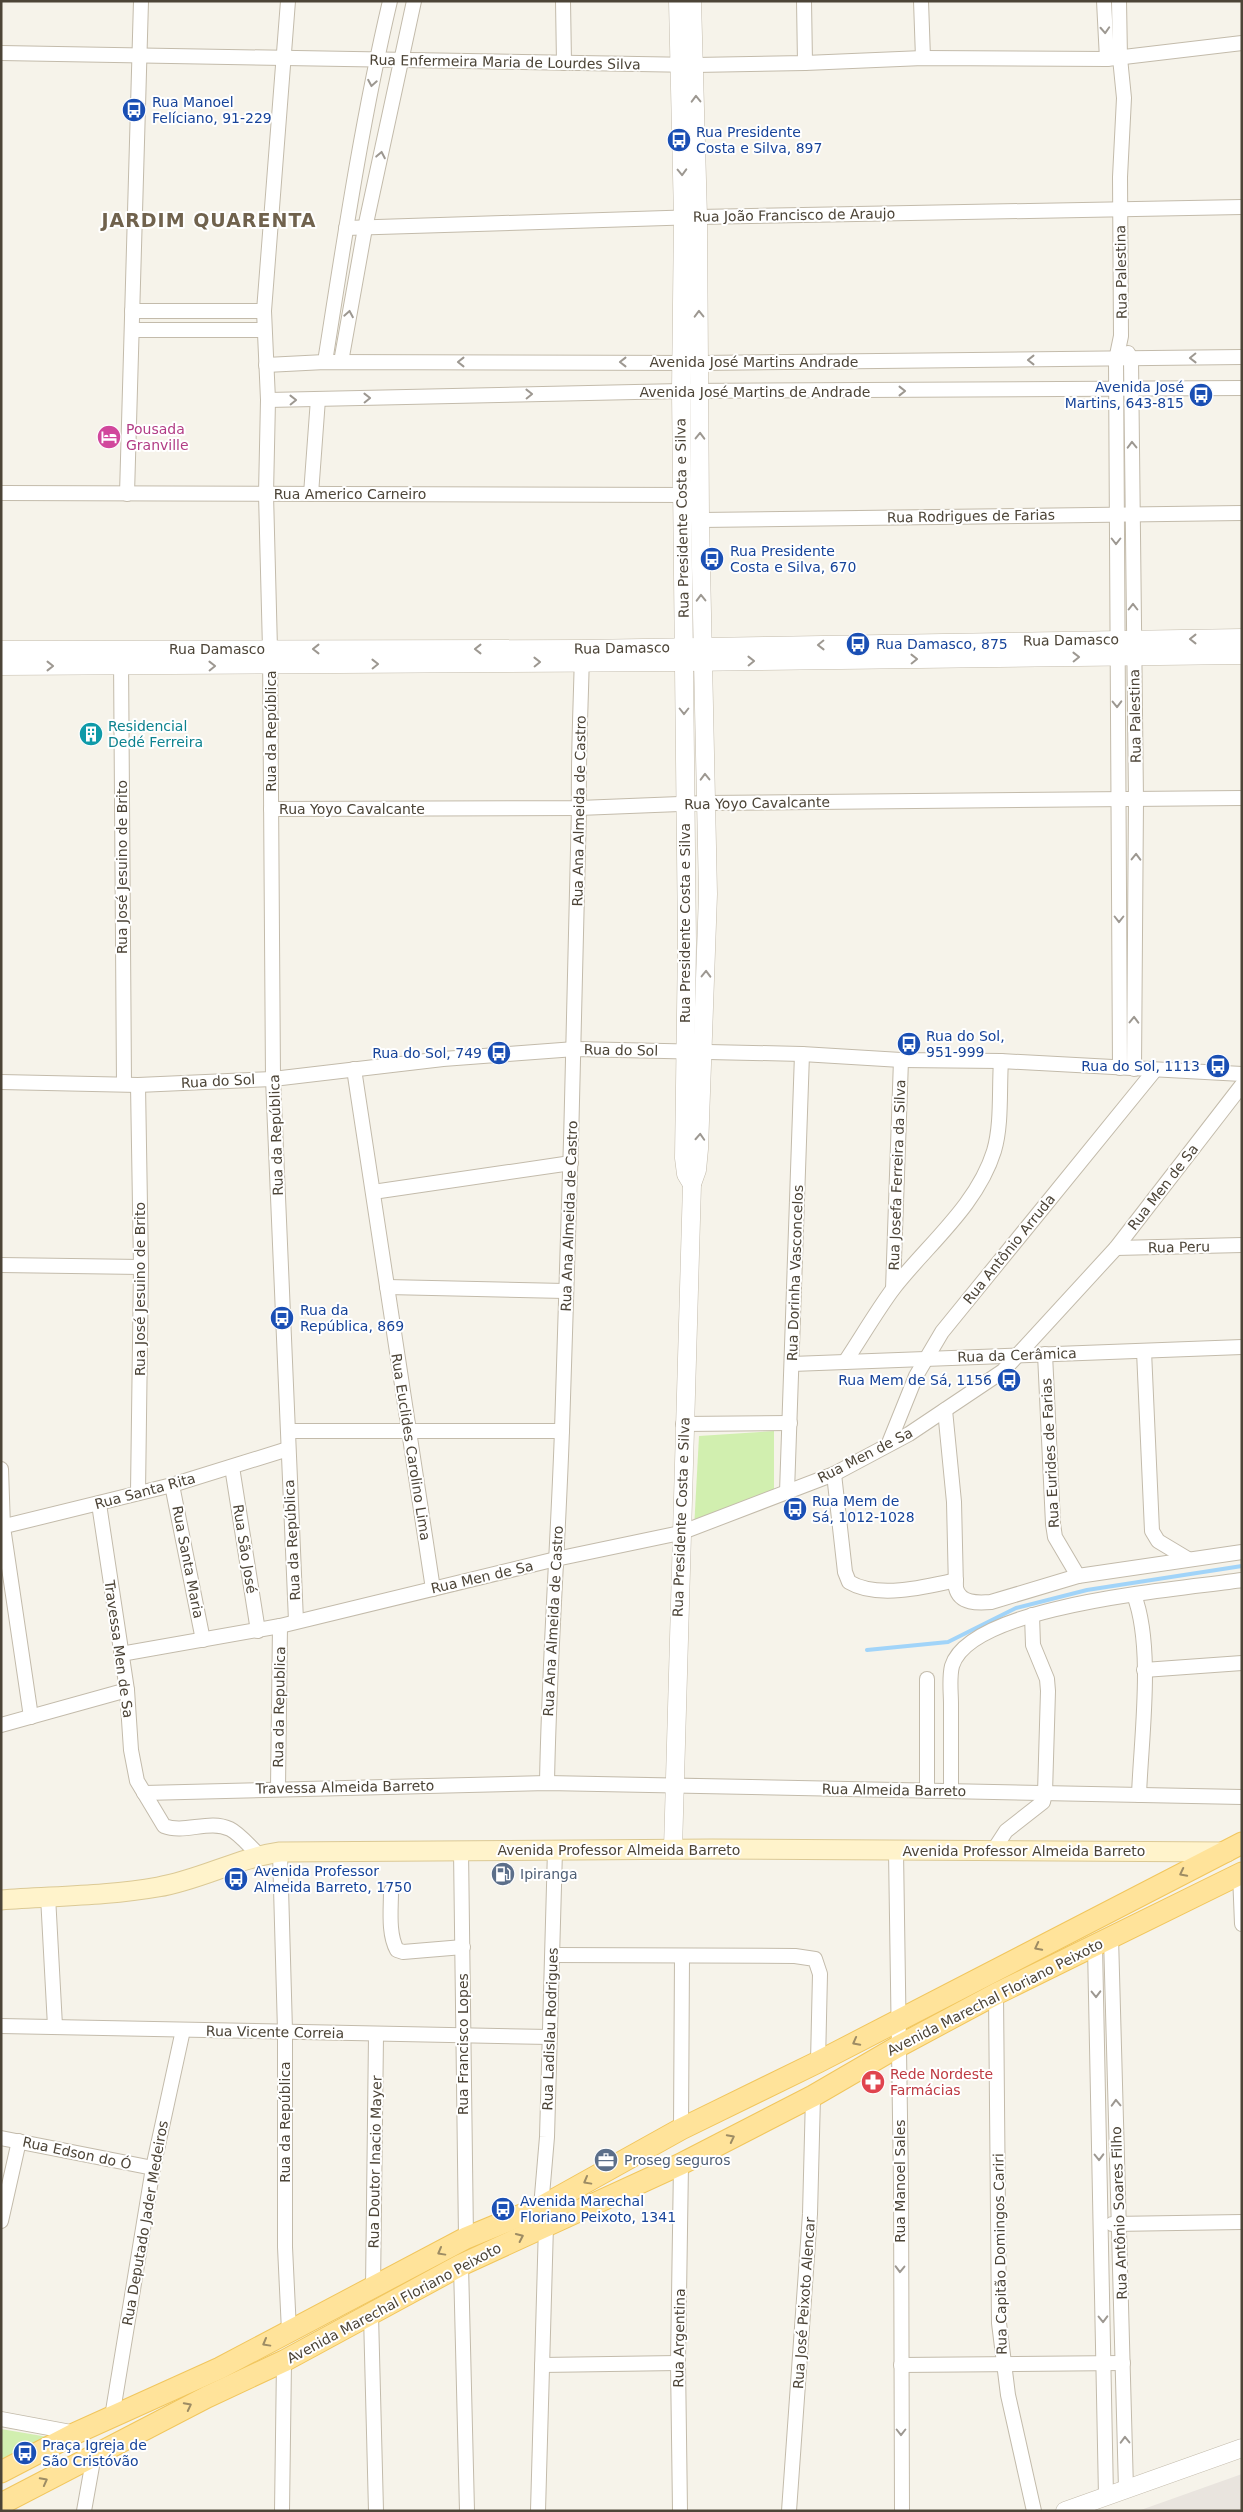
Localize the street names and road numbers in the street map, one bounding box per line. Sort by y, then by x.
street label: Rua Enfermeira Maria de Lourdes Silva [369,52,641,72]
street label: Rua João Francisco de Araujo [693,205,895,225]
street label: Rua Palestina [1112,225,1130,319]
street label: Avenida José Martins Andrade [650,354,858,370]
street label: Avenida José Martins de Andrade [640,384,870,400]
street label: Rua Presidente Costa e Silva [672,418,692,618]
street label: Rua Americo Carneiro [274,486,426,502]
street label: Rua Rodrigues de Farias [887,507,1055,525]
street label: Rua Damasco [1023,631,1119,649]
street label: Rua Damasco [574,639,670,657]
street label: Rua Damasco [169,641,265,657]
street label: Rua Palestina [1126,669,1144,763]
street label: Rua da República [263,670,279,792]
street label: Rua Ana Almeida de Castro [569,715,589,907]
street label: Rua José Jesuino de Brito [114,780,130,954]
street label: Rua Yoyo Cavalcante [684,794,830,812]
street label: Rua Yoyo Cavalcante [279,801,425,817]
street label: Rua Presidente Costa e Silva [677,823,693,1023]
street label: Rua do Sol [584,1041,658,1059]
street label: Rua do Sol [181,1071,255,1091]
street label: Rua da República [266,1074,286,1196]
street label: Rua Josefa Ferreira da Silva [886,1079,908,1271]
street label: Rua Ana Almeida de Castro [558,1120,580,1312]
street label: Rua Men de Sa [1125,1141,1201,1233]
street label: Rua Dorinha Vasconcelos [784,1185,806,1361]
street label: Rua Antônio Arruda [960,1191,1058,1307]
street label: Rua José Jesuino de Brito [132,1202,148,1376]
street label: Rua Peru [1148,1238,1210,1256]
street label: Rua da Cerâmica [957,1345,1077,1365]
street label: Rua Euclides Carolino Lima [388,1352,434,1542]
street label: Rua Eurides de Farias [1038,1377,1062,1529]
street label: Rua Presidente Costa e Silva [670,1417,692,1617]
street label: Rua Men de Sa [815,1424,915,1486]
street label: Rua Santa Rita [93,1470,197,1512]
street label: Rua da República [281,1479,303,1601]
street label: Rua São José [230,1503,260,1595]
street label: Rua Santa Maria [169,1504,207,1620]
street label: Rua Ana Almeida de Castro [540,1525,566,1717]
street label: Rua Men de Sa [429,1557,535,1597]
street label: Travessa Men de Sa [101,1578,137,1719]
street label: Rua da Republica [270,1646,288,1768]
street label: Travessa Almeida Barreto [255,1777,434,1797]
street label: Rua Almeida Barreto [822,1781,966,1799]
street label: Avenida Professor Almeida Barreto [498,1842,740,1858]
street label: Avenida Professor Almeida Barreto [903,1843,1145,1859]
street label: Avenida Marechal Floriano Peixoto [884,1935,1106,2059]
street label: Rua Ladislau Rodrigues [539,1947,561,2111]
street label: Rua Francisco Lopes [455,1973,471,2115]
street label: Rua Vicente Correia [206,2023,344,2041]
street label: Rua da República [277,2061,293,2183]
street label: Rua Doutor Inacio Mayer [365,2075,385,2249]
street label: Rua Deputado Jader Medeiros [119,2119,171,2327]
street label: Rua Manoel Sales [892,2119,908,2243]
street label: Rua Antônio Soares Filho [1108,2126,1130,2300]
street label: Rua Edson do Ó [21,2133,133,2172]
street label: Rua Capitão Domingos Cariri [990,2153,1010,2355]
street label: Rua José Peixoto Alencar [790,2216,818,2390]
street label: Avenida Marechal Floriano Peixoto [284,2240,504,2366]
street label: Rua Argentina [670,2288,688,2388]

